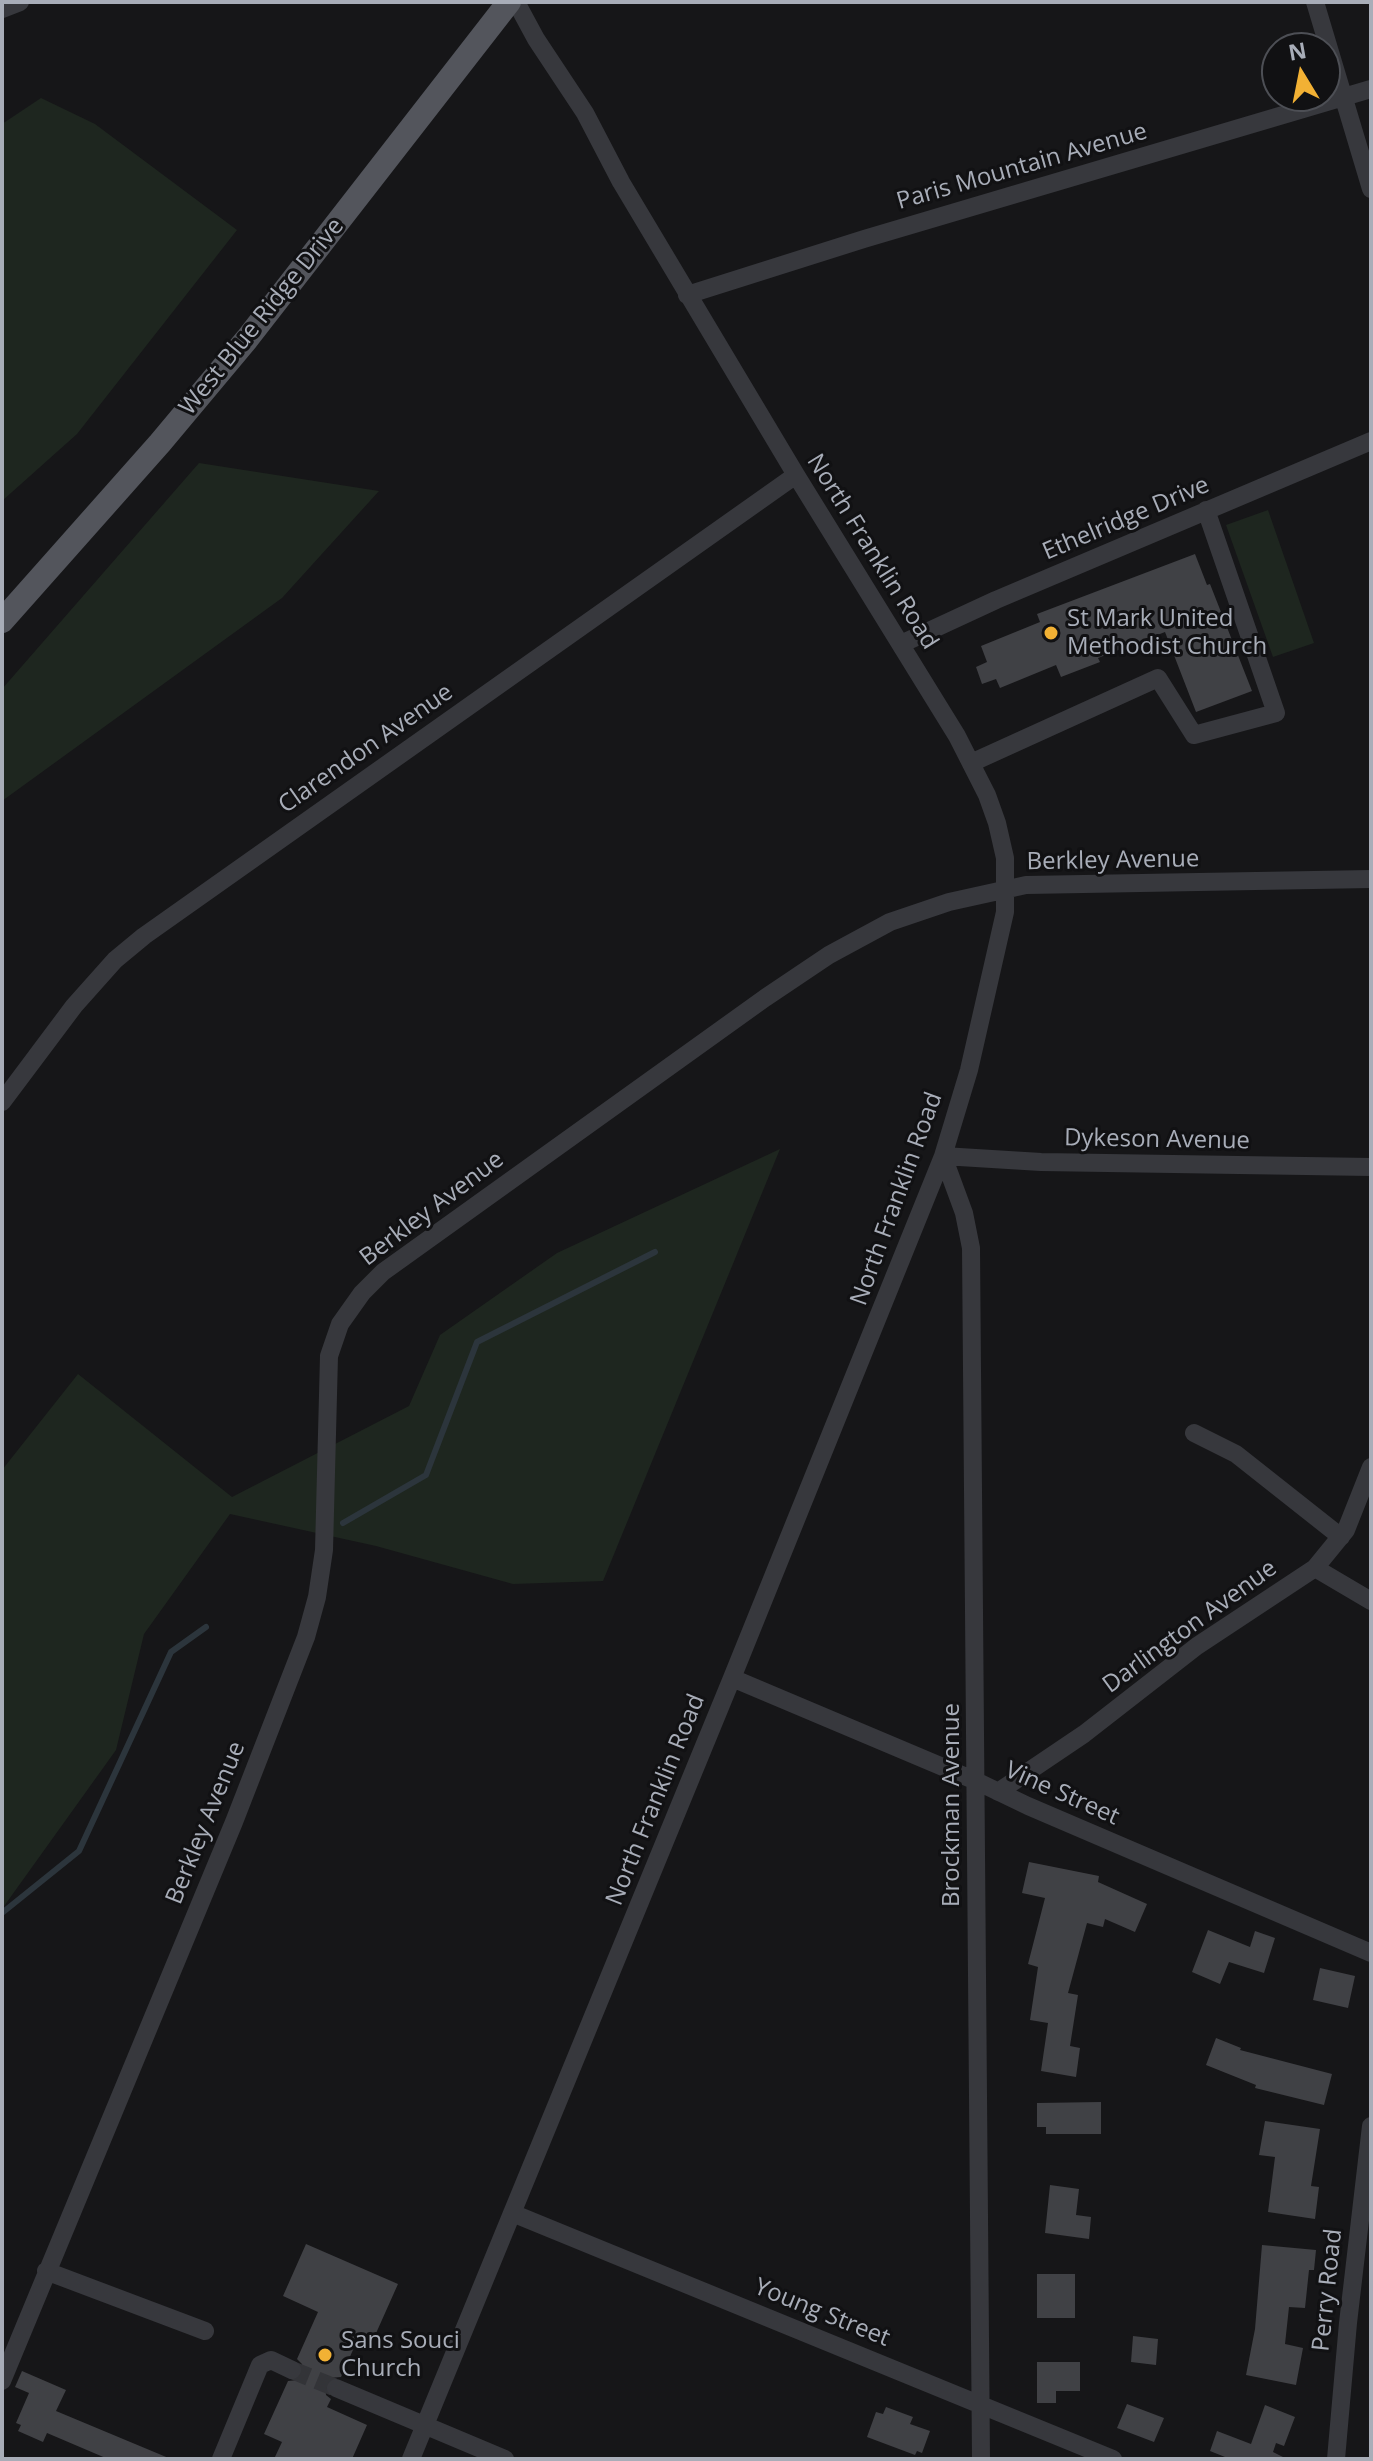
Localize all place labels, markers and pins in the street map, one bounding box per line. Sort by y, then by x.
place label: St Mark United Methodist Church [1067,605,1267,661]
marker: St Mark United Methodist Church [1042,624,1060,642]
place label: Sans Souci Church [341,2327,460,2383]
marker: Sans Souci Church [316,2346,334,2364]

